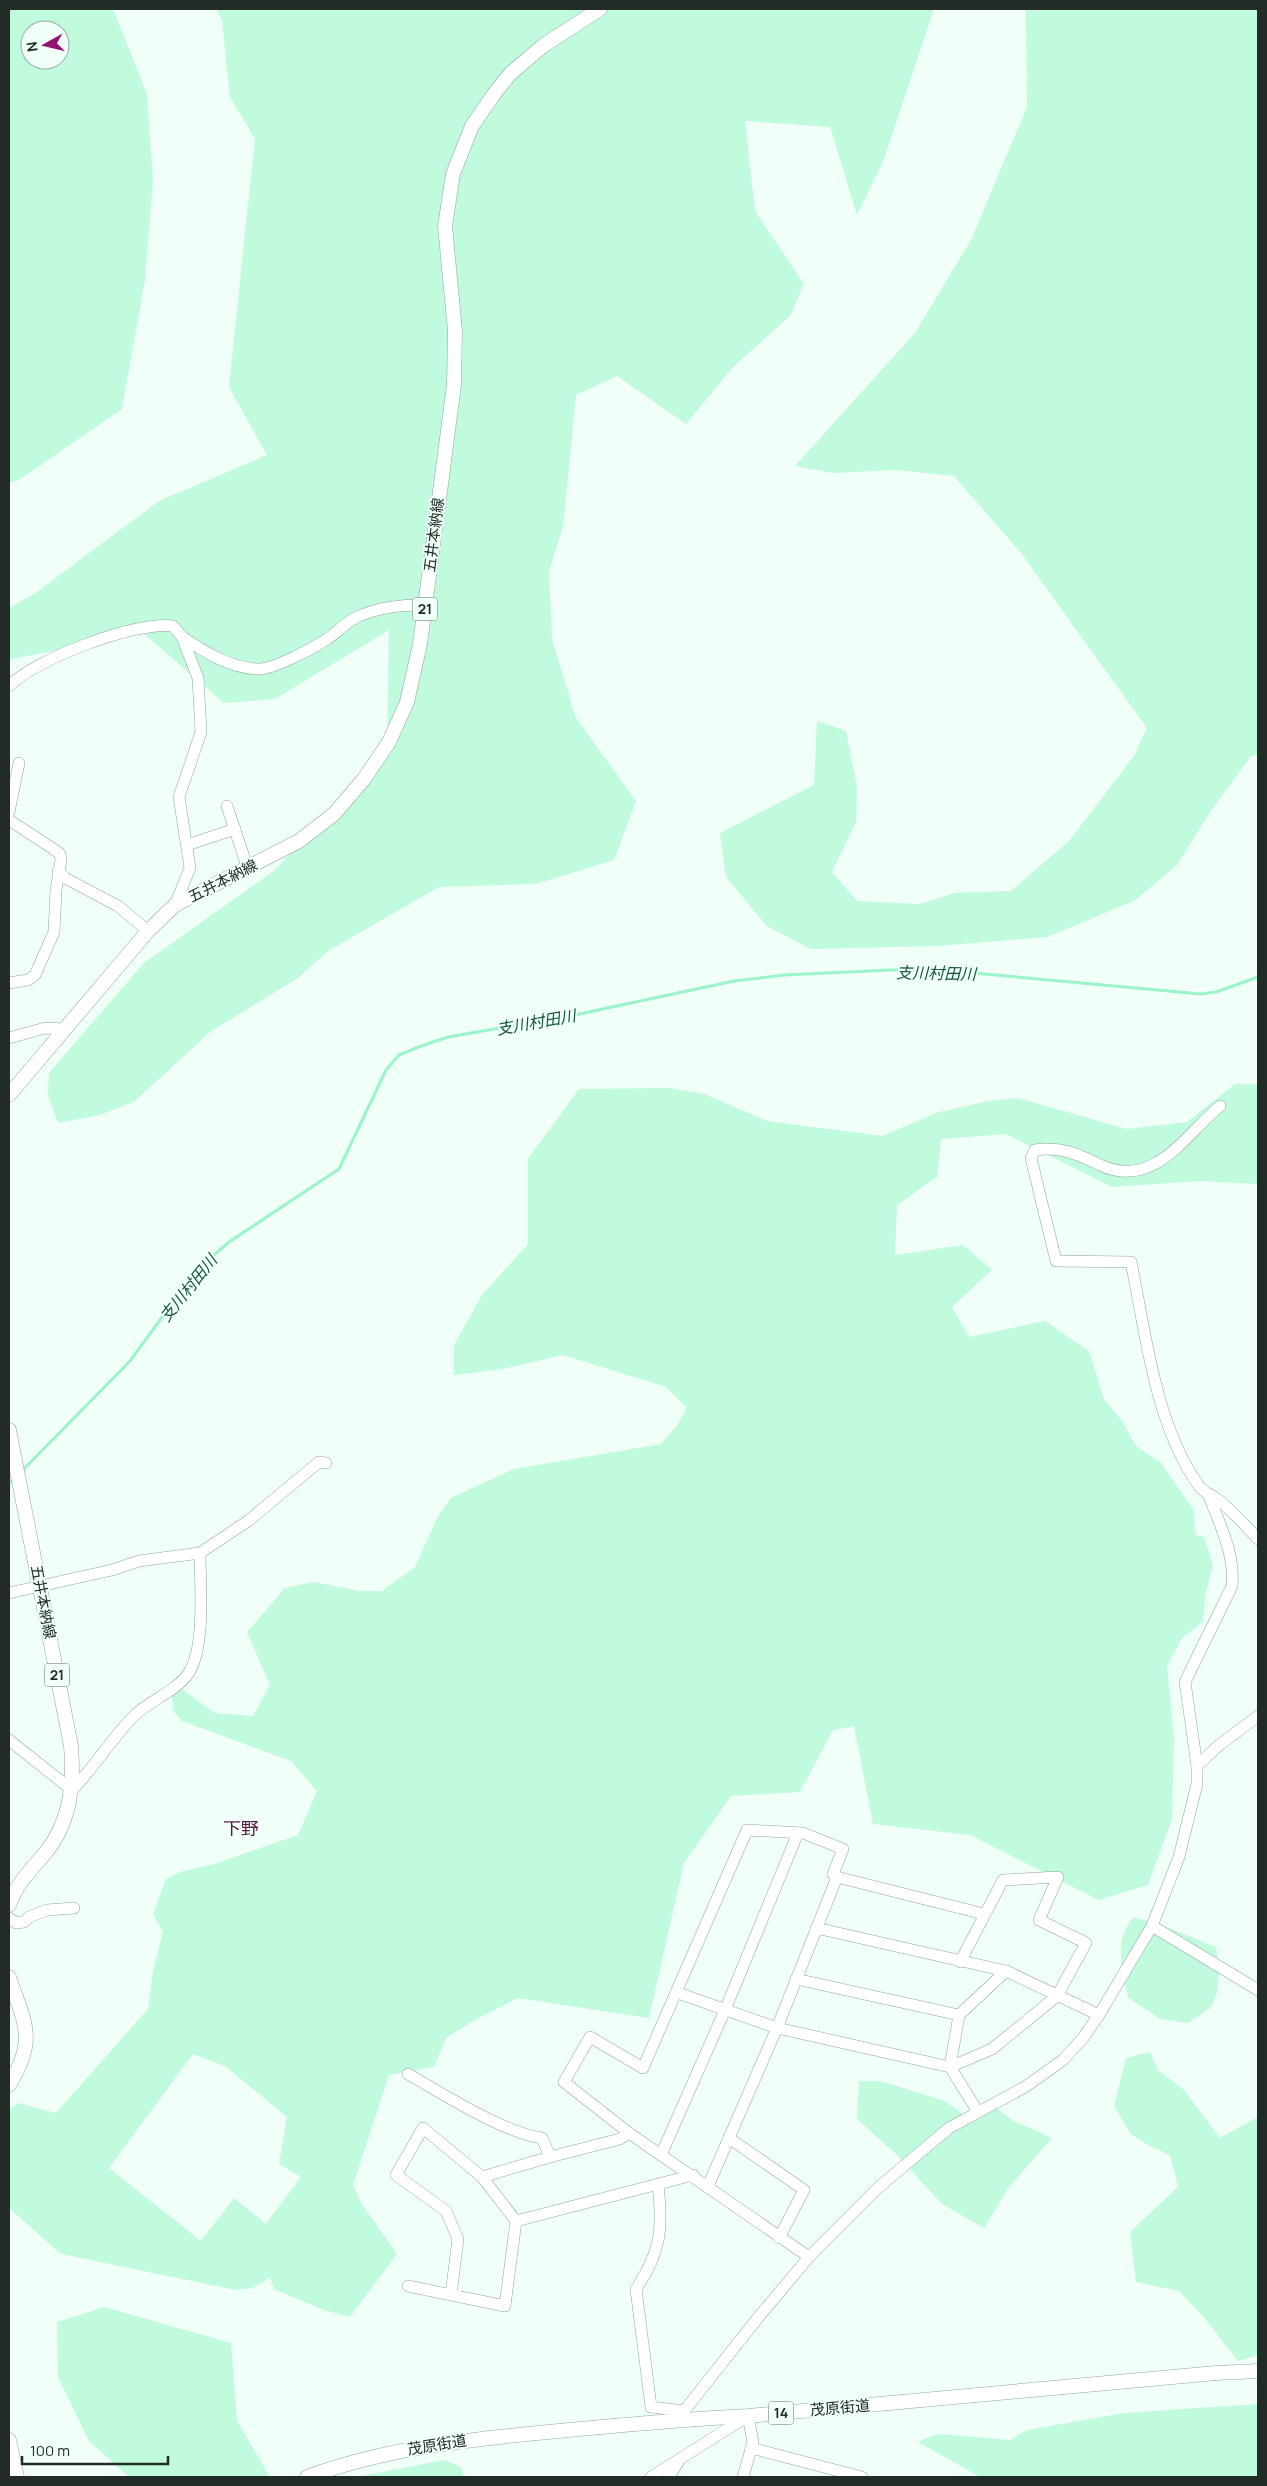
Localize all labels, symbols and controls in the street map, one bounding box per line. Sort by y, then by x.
north arrow [20,20,70,70]
text: N [22,41,42,53]
street label: 五井本納線 [419,496,448,573]
road number: 21 [412,598,438,620]
street label: 五井本納線 [185,854,261,907]
water label: 支川村田川 [896,961,978,985]
water label: 支川村田川 [495,1004,579,1040]
water label: 支川村田川 [154,1248,223,1326]
street label: 五井本納線 [26,1563,61,1641]
road number: 21 [44,1664,70,1686]
district label: 下野 [223,1816,259,1840]
street label: 茂原街道 [809,2394,871,2421]
road number: 14 [768,2402,794,2424]
street label: 茂原街道 [406,2429,468,2460]
scale bar [22,2434,169,2466]
text: 100 m [30,2440,70,2461]

